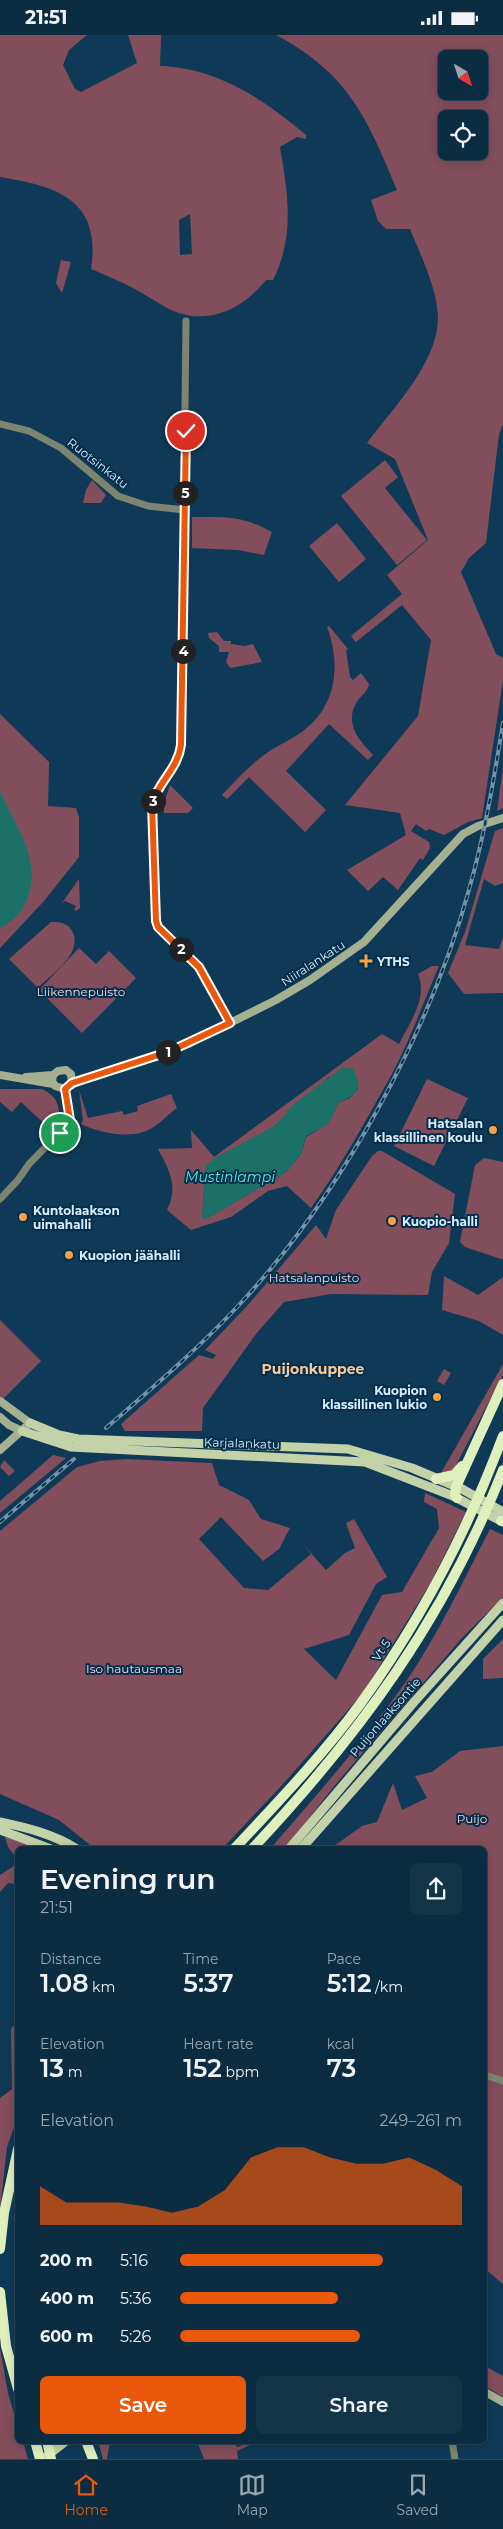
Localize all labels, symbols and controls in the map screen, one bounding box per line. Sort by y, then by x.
text: 21:51 [25,6,67,29]
north arrow [438,50,488,100]
map controls [438,50,488,160]
button: locate [438,110,488,160]
pin [165,410,207,452]
icon: check [172,417,200,445]
street label: Ruotsinkatu [64,434,132,492]
pin: 5 [172,481,198,505]
text: 5 [181,484,190,502]
pin: 4 [170,639,196,663]
text: 4 [179,642,188,660]
pin: 3 [140,789,166,813]
text: 3 [149,792,158,810]
pin: 2 [168,937,194,961]
street label: Niiralankatu [278,937,348,989]
text: 2 [177,940,186,958]
marker: YTHS [359,954,373,968]
place label: YTHS [376,954,410,969]
park label: Liikennepuisto [37,984,125,999]
pin: 1 [156,1039,180,1065]
text: 1 [166,1043,171,1061]
pin [39,1112,81,1154]
place label: Hatsalan klassillinen koulu [374,1116,483,1145]
icon: arrive [46,1119,74,1147]
marker: Hatsalan klassillinen koulu [487,1124,499,1136]
water label: Mustinlampi [185,1168,275,1186]
place label: Kuntolaakson uimahalli [33,1203,120,1232]
marker: Kuntolaakson uimahalli [17,1211,29,1223]
place label: Kuopio-halli [402,1214,478,1229]
marker: Kuopio-halli [386,1215,398,1227]
place label: Kuopion jäähalli [79,1248,180,1263]
marker: Kuopion jäähalli [63,1249,75,1261]
park label: Hatsalanpuisto [269,1270,359,1285]
district label: Puijonkuppee [262,1360,365,1378]
place label: Kuopion klassillinen lukio [322,1383,427,1412]
marker: Kuopion klassillinen lukio [431,1391,443,1403]
street label: Karjalankatu [204,1434,280,1452]
street label: Vt 5 [368,1636,394,1664]
park label: Iso hautausmaa [86,1661,182,1676]
street label: Puijonlaaksontie [347,1674,423,1760]
park label: Puijo [457,1811,487,1826]
text: Evening run [40,1862,215,1896]
button: share [410,1863,462,1915]
text: 21:51 [40,1898,73,1917]
text: Distance [40,1950,102,1968]
text: Time [183,1950,218,1968]
text: Pace [327,1950,361,1968]
text: 1.08 [40,1968,88,1998]
text: 5:37 [183,1968,234,1998]
text: 5:12 [327,1968,371,1998]
text: km [88,1978,115,1996]
text: /km [371,1978,403,1996]
text: Elevation [40,2035,105,2053]
text: Heart rate [183,2035,254,2053]
text: kcal [327,2035,355,2053]
text: 13 [40,2053,64,2083]
text: 152 [183,2053,222,2083]
text: 73 [327,2053,356,2083]
text: m [64,2063,83,2081]
text: bpm [222,2063,259,2081]
text: Elevation [40,2111,114,2130]
text: 249–261 m [379,2111,462,2130]
text: 200 m [40,2251,92,2270]
text: 5:16 [120,2251,148,2270]
text: 400 m [40,2289,94,2308]
text: 5:36 [120,2289,151,2308]
text: 600 m [40,2327,93,2346]
text: 5:26 [120,2327,151,2346]
button: Save [40,2376,246,2434]
button: Share [256,2376,462,2434]
tab: Home [64,2471,108,2519]
tab: Map [237,2471,268,2519]
tab: Saved [397,2471,439,2519]

